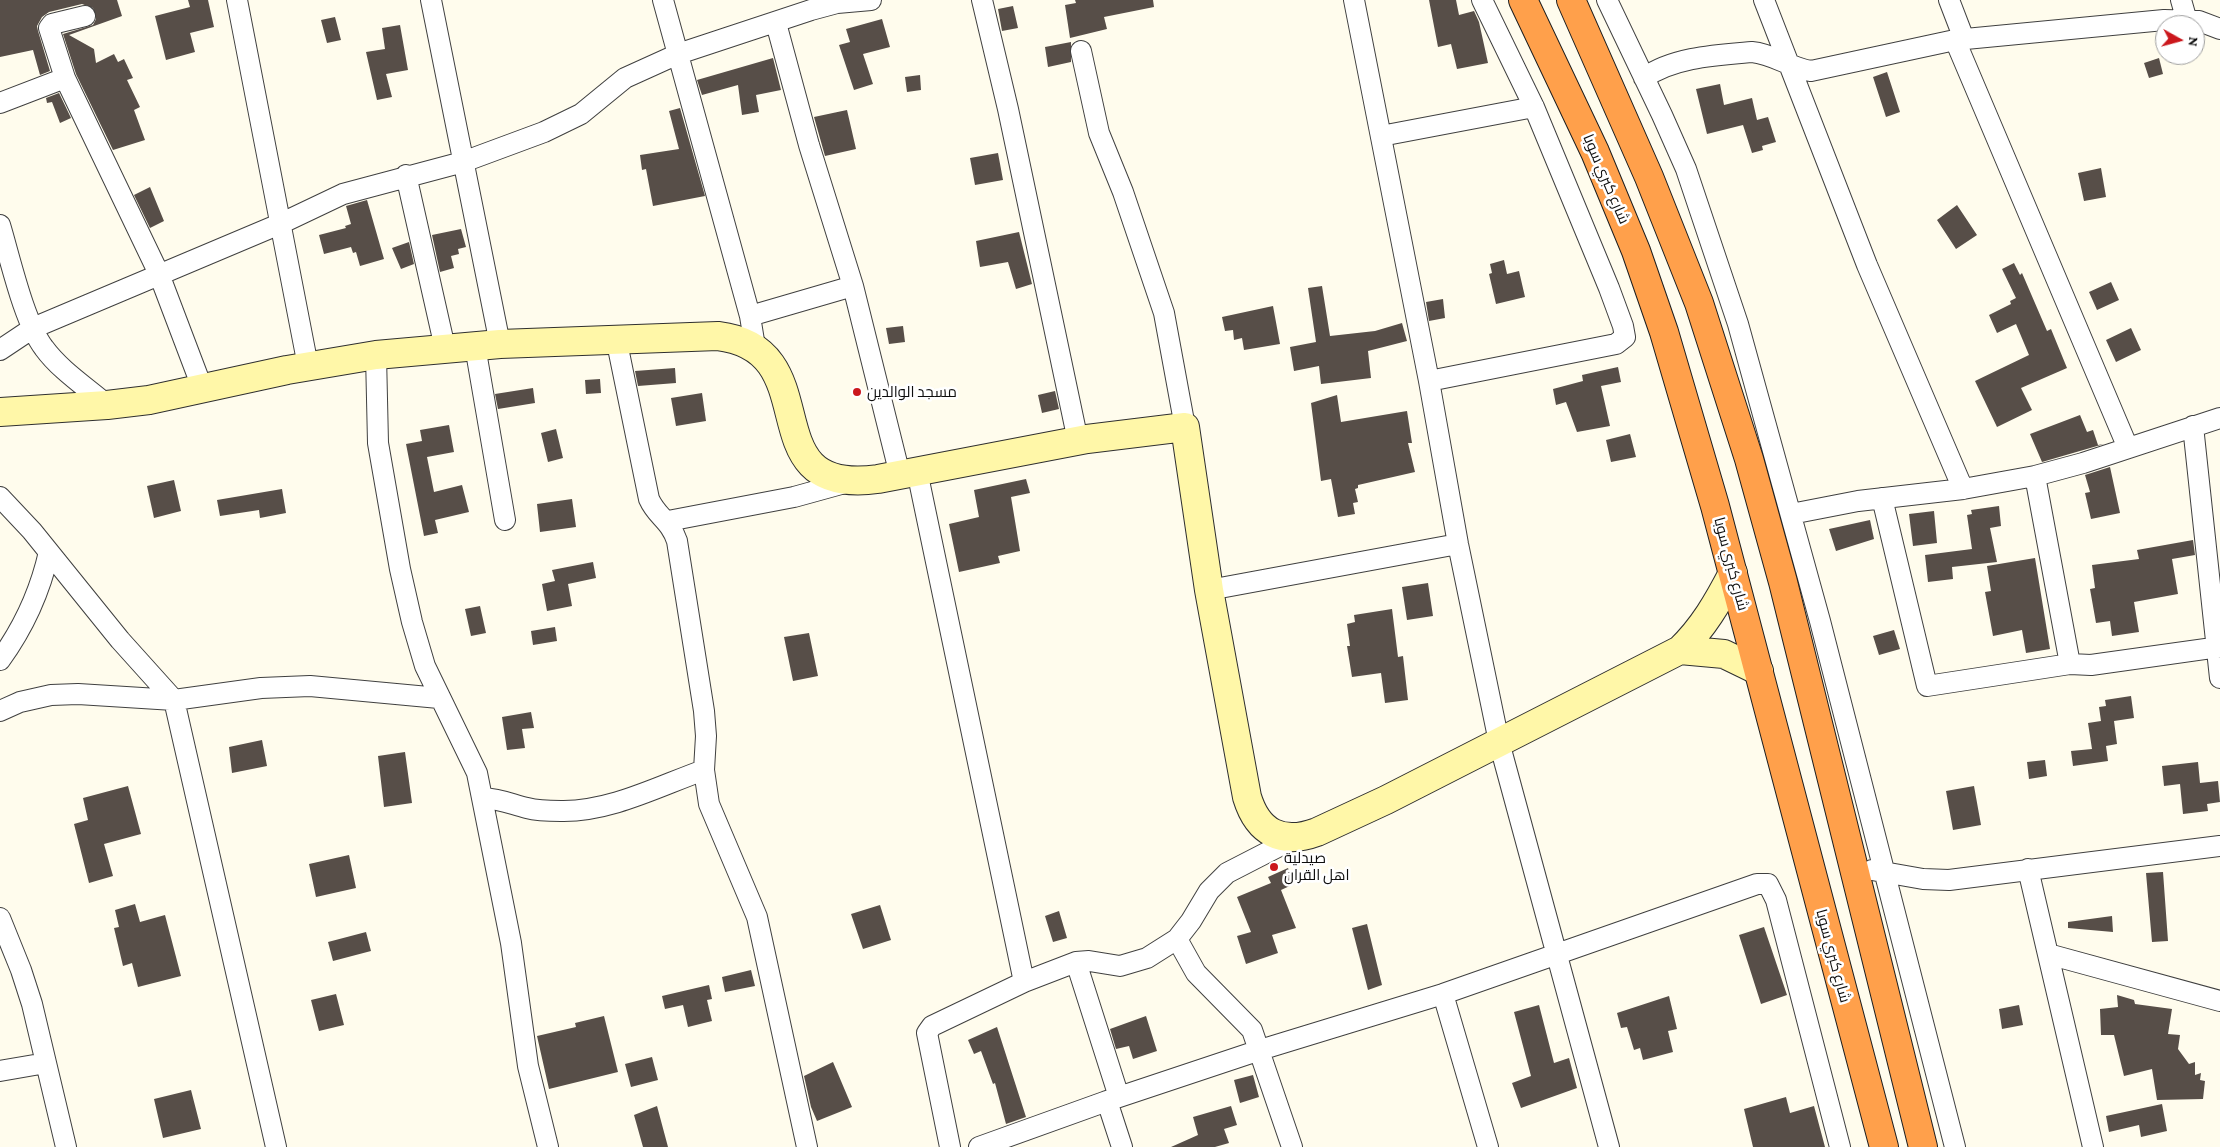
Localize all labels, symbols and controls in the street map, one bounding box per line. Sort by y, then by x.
north arrow [2155,15,2205,65]
text: N [2185,36,2202,47]
street label: شارع كبري سوبا [1579,131,1633,227]
place label: مسجد الوالدين [867,383,957,401]
marker: مسجد الوالدين [851,386,863,398]
street label: شارع كبري سوبا [1710,515,1752,613]
place label: صيدلية اهل القران [1284,849,1350,884]
marker: صيدلية اهل القران [1268,861,1280,873]
street label: شارع كبري سوبا [1812,907,1854,1005]

